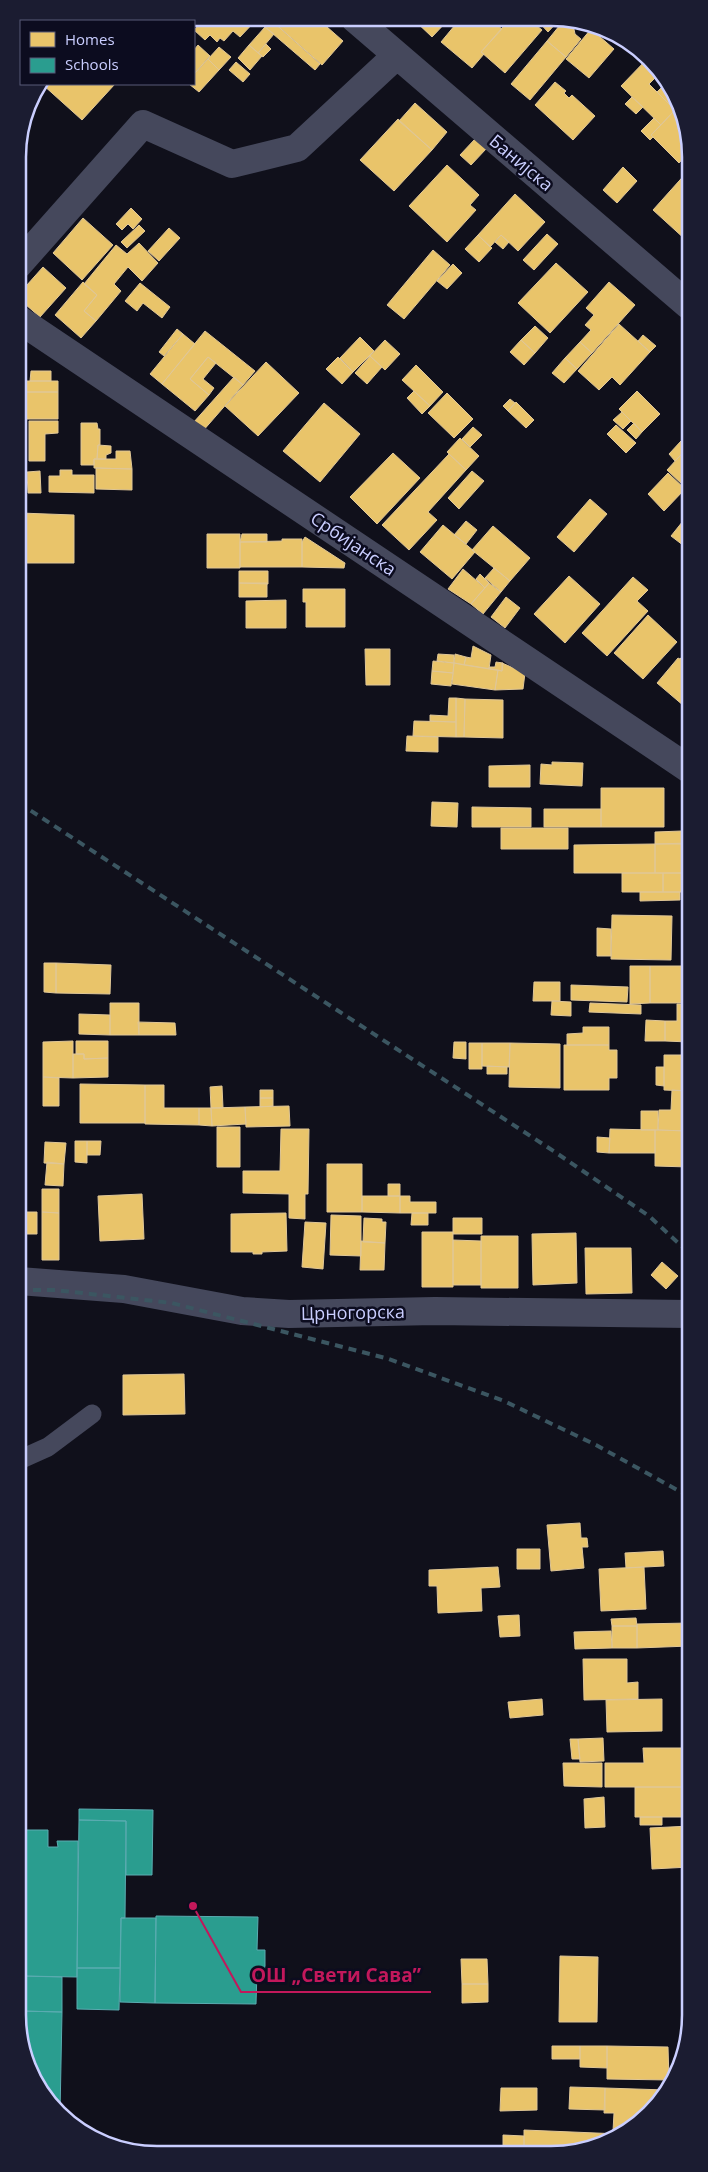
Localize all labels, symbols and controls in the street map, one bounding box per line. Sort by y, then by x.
legend [20,20,195,85]
text: Homes [65,29,115,49]
text: Schools [65,54,119,74]
street label: Банијска [485,129,559,196]
street label: Србијанска [306,506,401,581]
street label: Црногорска [301,1299,405,1325]
callout: ОШ „Свети Сава” [241,1958,431,1992]
text: ОШ „Свети Сава” [251,1962,422,1988]

